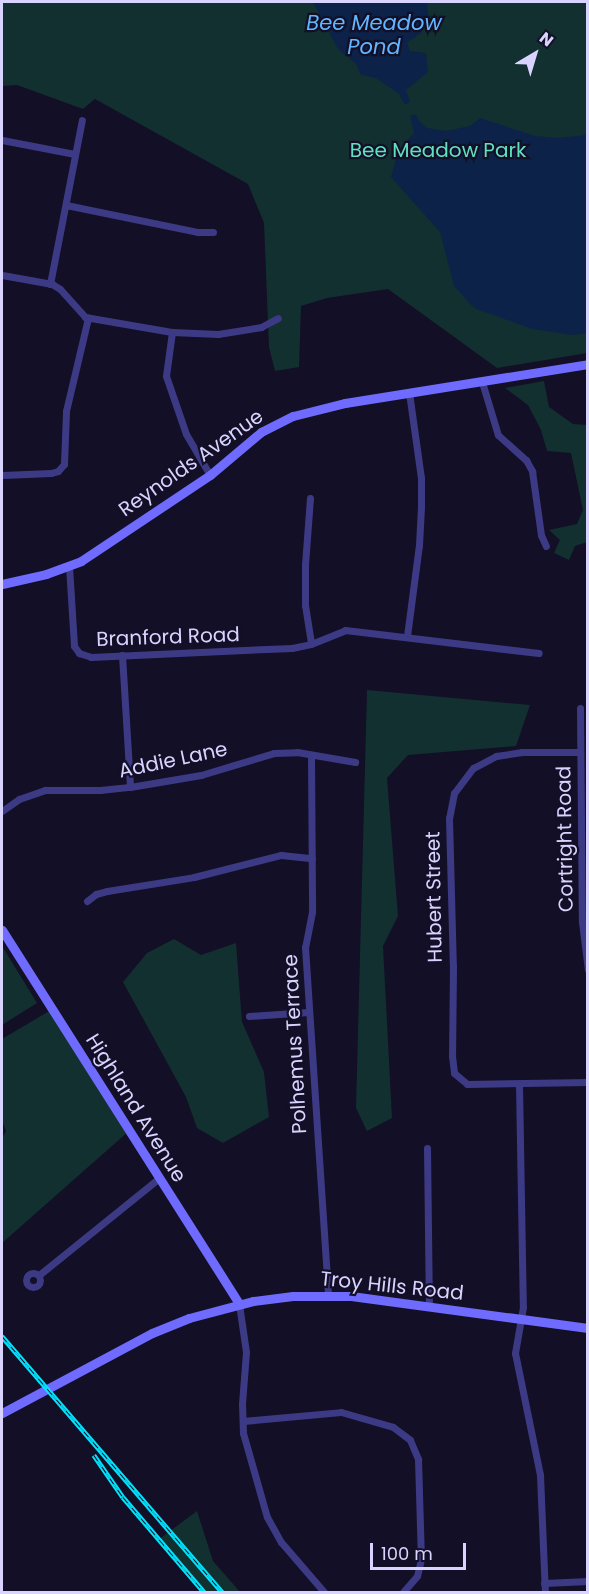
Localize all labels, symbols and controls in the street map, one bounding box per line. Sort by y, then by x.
water label: Bee Meadow Pond [306,10,442,60]
north arrow [505,24,565,84]
text: N [535,27,558,52]
park label: Bee Meadow Park [350,138,526,162]
street label: Reynolds Avenue [114,404,268,522]
street label: Branford Road [96,622,240,652]
street label: Addie Lane [116,737,230,783]
street label: Cortright Road [552,766,578,912]
street label: Hubert Street [421,831,447,963]
street label: Polhemus Terrace [278,954,312,1134]
street label: Highland Avenue [81,1029,191,1187]
street label: Troy Hills Road [319,1267,465,1305]
scale bar [373,1531,469,1569]
text: 100 m [381,1541,433,1566]

